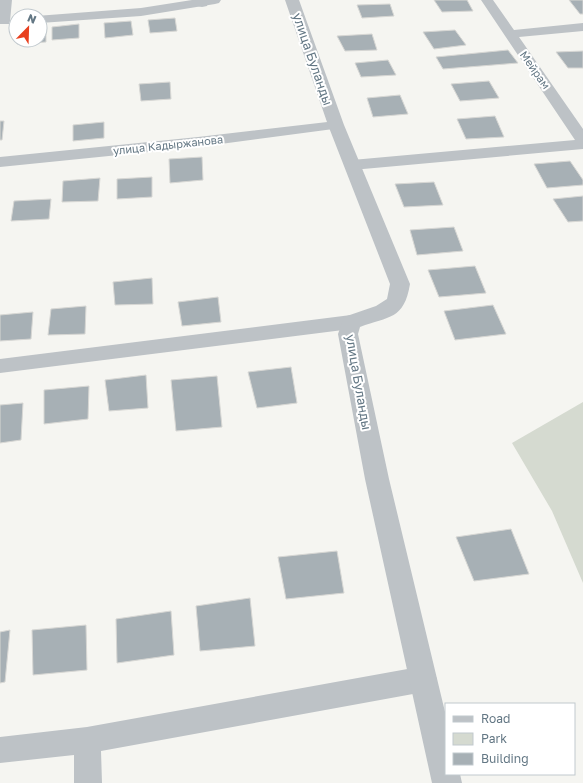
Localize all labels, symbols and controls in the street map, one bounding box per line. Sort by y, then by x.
north arrow [8,8,48,48]
text: N [26,11,38,26]
street label: улица Буланды [290,11,336,107]
street label: Мейрам [518,48,553,91]
street label: улица Кадыржанова [112,132,224,157]
street label: улица Буланды [343,333,375,431]
legend [445,703,575,775]
text: Road [481,711,510,726]
text: Park [481,731,507,746]
text: Building [481,751,529,766]

